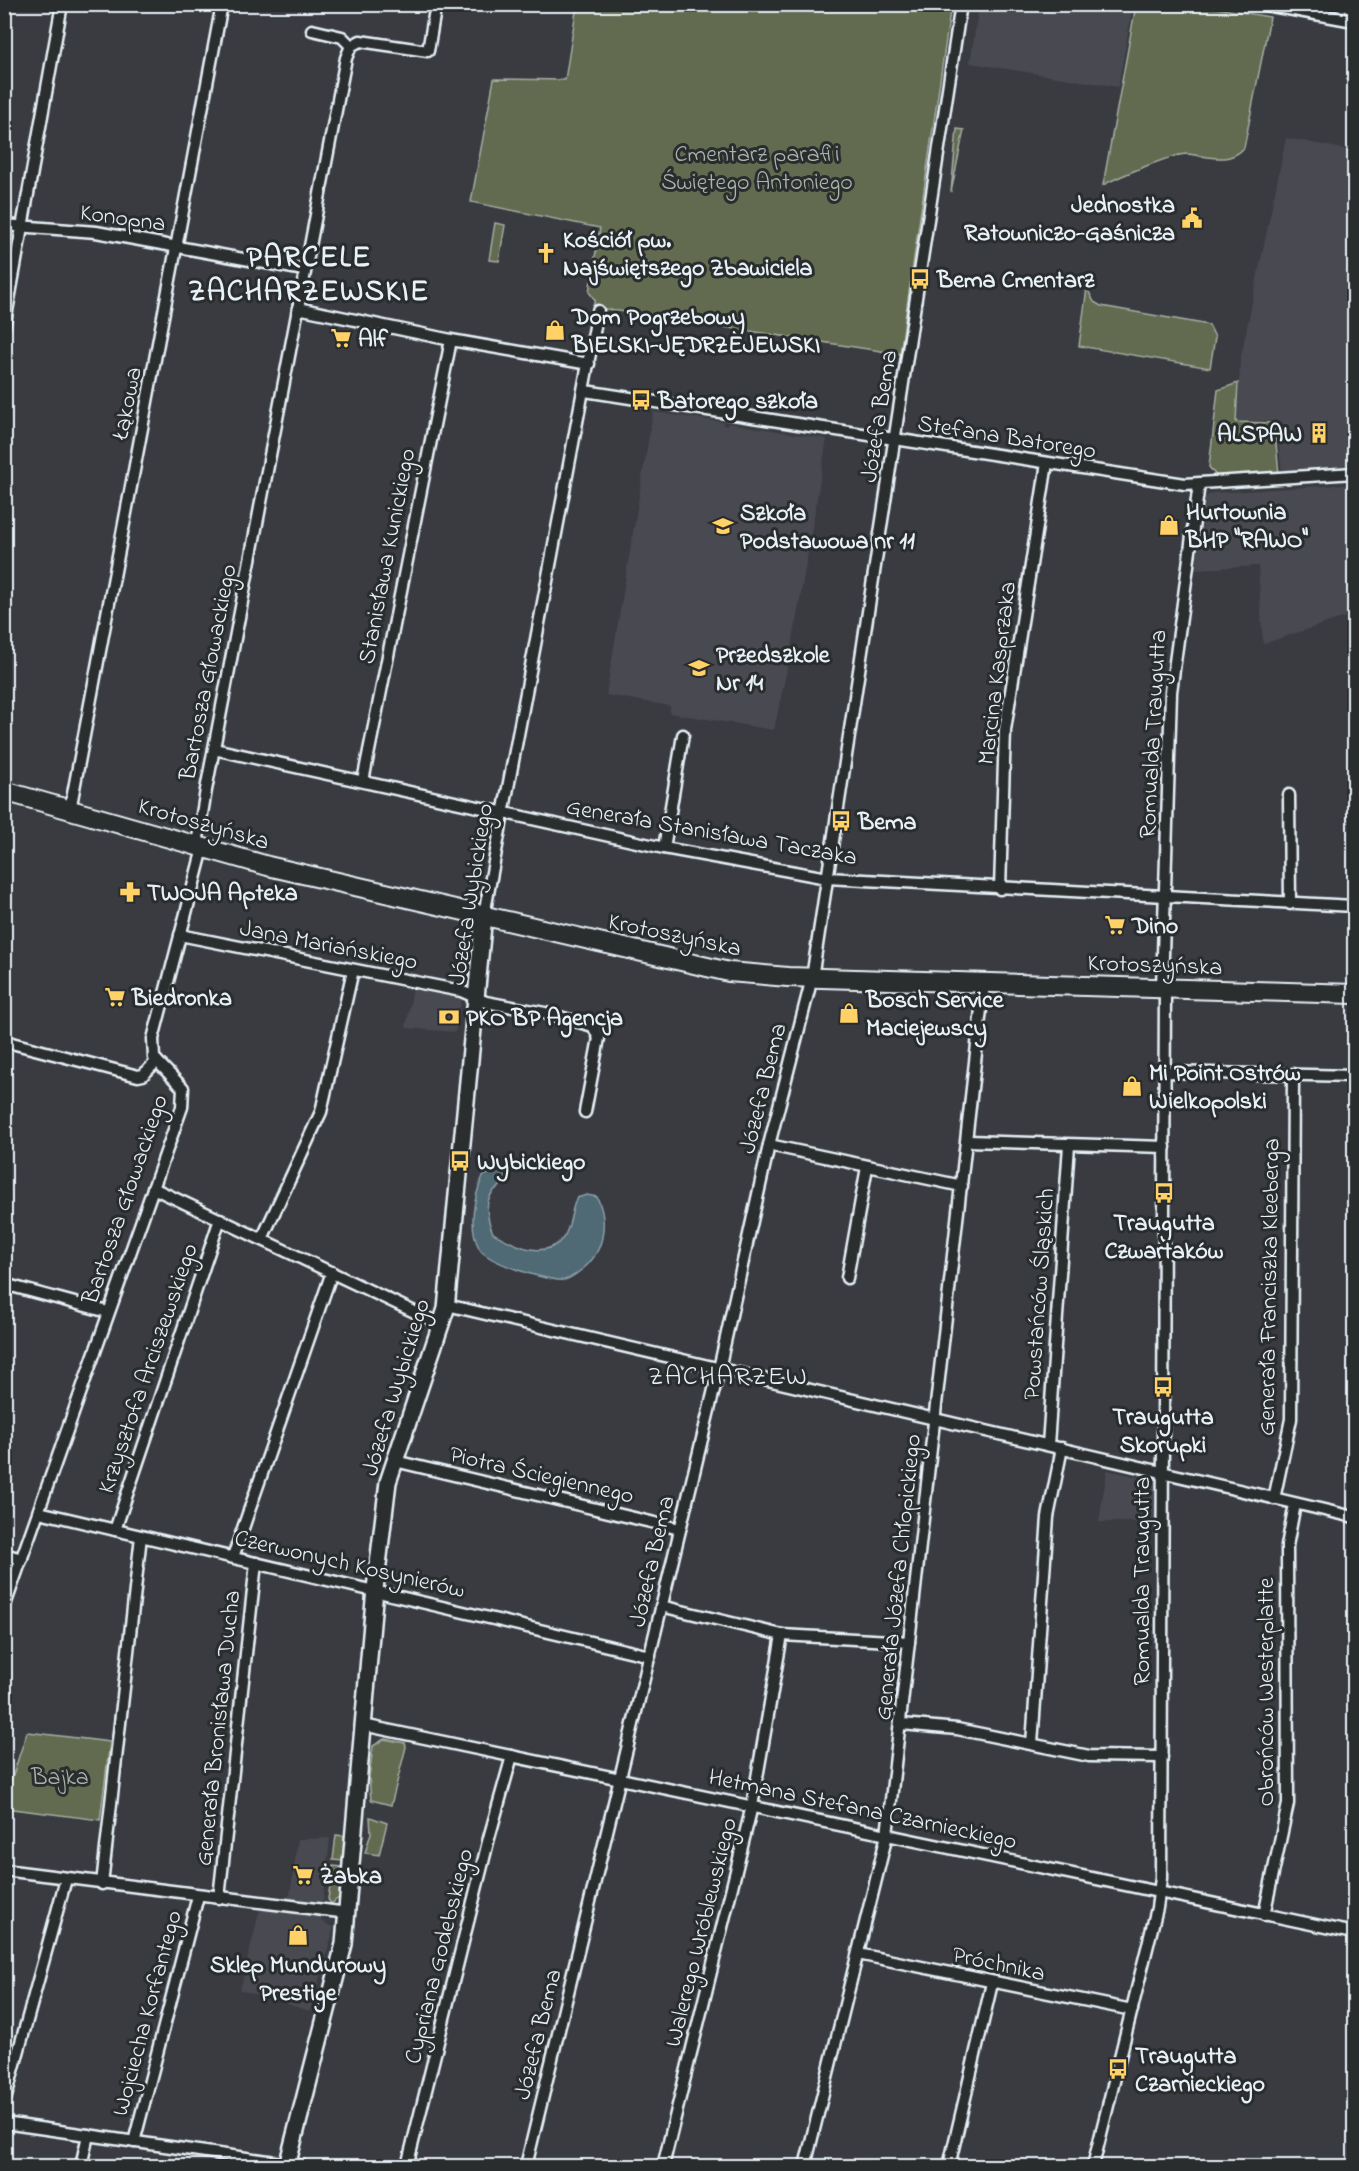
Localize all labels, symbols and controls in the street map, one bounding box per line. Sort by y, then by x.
park label: Cmentarz parafii Świętego Antoniego [661,138,853,201]
place label: Jednostka Ratowniczo-Gaśnicza [964,189,1175,252]
street label: Konopna [77,196,168,243]
public building icon: Jednostka Ratowniczo-Gaśnicza [1180,206,1204,230]
place label: Kościół pw. Najświętszego Zbawiciela [563,224,812,288]
district label: PARCELE ZACHARZEWSKIE [188,237,430,315]
church icon: Kościół pw. Najświętszego Zbawiciela [534,241,558,265]
place label: Bema Cmentarz [936,264,1095,299]
bus stop icon: Bema Cmentarz [908,267,932,291]
place label: Dom Pogrzebowy BIELSKI-JĘDRZEJEWSKI [571,301,820,364]
shop icon: Dom Pogrzebowy BIELSKI-JĘDRZEJEWSKI [543,318,567,342]
place label: Alf [358,323,389,358]
supermarket icon: Alf [329,326,353,350]
street label: Józefa Bema [853,348,908,485]
street label: Łąkowa [104,364,153,444]
place label: Batorego szkoła [657,385,818,421]
bus stop icon: Batorego szkoła [629,388,653,412]
street label: Stefana Batorego [915,407,1098,470]
place label: ALSPAW [1217,418,1302,453]
building icon: ALSPAW [1307,421,1331,445]
street label: Stanisława Kunickiego [350,446,427,667]
place label: Hurtownia BHP "RAWO" [1185,496,1309,559]
place label: Szkoła Podstawowa nr 11 [740,497,915,560]
shop icon: Hurtownia BHP "RAWO" [1157,513,1181,537]
school or university icon: Szkoła Podstawowa nr 11 [711,514,735,538]
street label: Bartosza Głowackiego [171,561,248,785]
street label: Marcina Kasprzaka [970,580,1027,767]
street label: Romualda Traugutta [1132,629,1177,839]
place label: Przedszkole Nr 14 [716,639,831,702]
school or university icon: Przedszkole Nr 14 [687,656,711,680]
street label: Krotoszyńska [133,790,273,862]
street label: Generała Stanisława Taczaka [563,791,860,876]
street label: Józefa Wybickiego [441,801,505,988]
place label: Bema [857,806,917,841]
bus stop icon: Bema [829,809,853,833]
place label: TWOJA Apteka [147,877,298,912]
pharmacy icon: TWOJA Apteka [118,880,142,904]
street label: Krotoszyńska [604,905,744,969]
place label: Dino [1131,910,1178,945]
street label: Jana Mariańskiego [237,912,421,981]
supermarket icon: Dino [1103,913,1127,937]
street label: Krotoszyńska [1087,947,1223,987]
place label: Biedronka [131,982,232,1017]
place label: Bosch Service Maciejewscy [865,984,1005,1048]
supermarket icon: Biedronka [103,985,127,1009]
shop icon: Bosch Service Maciejewscy [837,1001,861,1025]
place label: PKO BP Agencja [466,1002,623,1038]
bank icon: PKO BP Agencja [437,1005,461,1029]
street label: Józefa Bema [731,1020,798,1158]
place label: Mi Point Ostrów Wielkopolski [1149,1057,1301,1120]
shop icon: Mi Point Ostrów Wielkopolski [1120,1074,1144,1098]
street label: Bartosza Głowackiego [74,1090,179,1310]
street label: Generała Franciszka Kleeberga [1250,1138,1291,1436]
place label: Wybickiego [477,1146,585,1182]
bus stop icon: Wybickiego [448,1149,472,1173]
bus stop icon: Traugutta Czwartaków [1152,1181,1176,1205]
street label: Powstańców Śląskich [1016,1187,1065,1401]
place label: Traugutta Czwartaków [1104,1207,1224,1270]
street label: Krzysztofa Arciszewskiego [90,1239,210,1499]
street label: Józefa Wybickiego [354,1295,442,1481]
district label: ZACHARZEW [648,1358,808,1397]
bus stop icon: Traugutta Skorupki [1151,1375,1175,1399]
place label: Traugutta Skorupki [1112,1401,1214,1464]
street label: Generała Józefa Chłopickiego [867,1432,932,1722]
street label: Piotra Ściegiennego [446,1438,637,1515]
street label: Romualda Traugutta [1126,1477,1161,1685]
street label: Józefa Bema [621,1493,686,1631]
street label: Czerwonych Kosynierów [230,1522,468,1610]
street label: Obrońców Westerplatte [1250,1577,1285,1807]
street label: Generała Bronisława Ducha [188,1589,251,1868]
park label: Bajka [30,1761,89,1796]
street label: Hetmana Stefana Czarnieckiego [705,1761,1020,1860]
street label: Walerego Wróblewskiego [657,1814,748,2051]
street label: Cypriana Godebskiego [397,1845,485,2068]
place label: Żabka [320,1860,382,1895]
supermarket icon: Żabka [291,1863,315,1887]
street label: Wojciecha Korfantego [104,1907,193,2120]
shop icon: Sklep Mundurowy Prestige [286,1923,310,1947]
street label: Próchnika [949,1939,1048,1992]
place label: Sklep Mundurowy Prestige [210,1949,386,2013]
street label: Józefa Bema [506,1966,573,2104]
place label: Traugutta Czarnieckiego [1135,2040,1265,2104]
bus stop icon: Traugutta Czarnieckiego [1106,2057,1130,2081]

